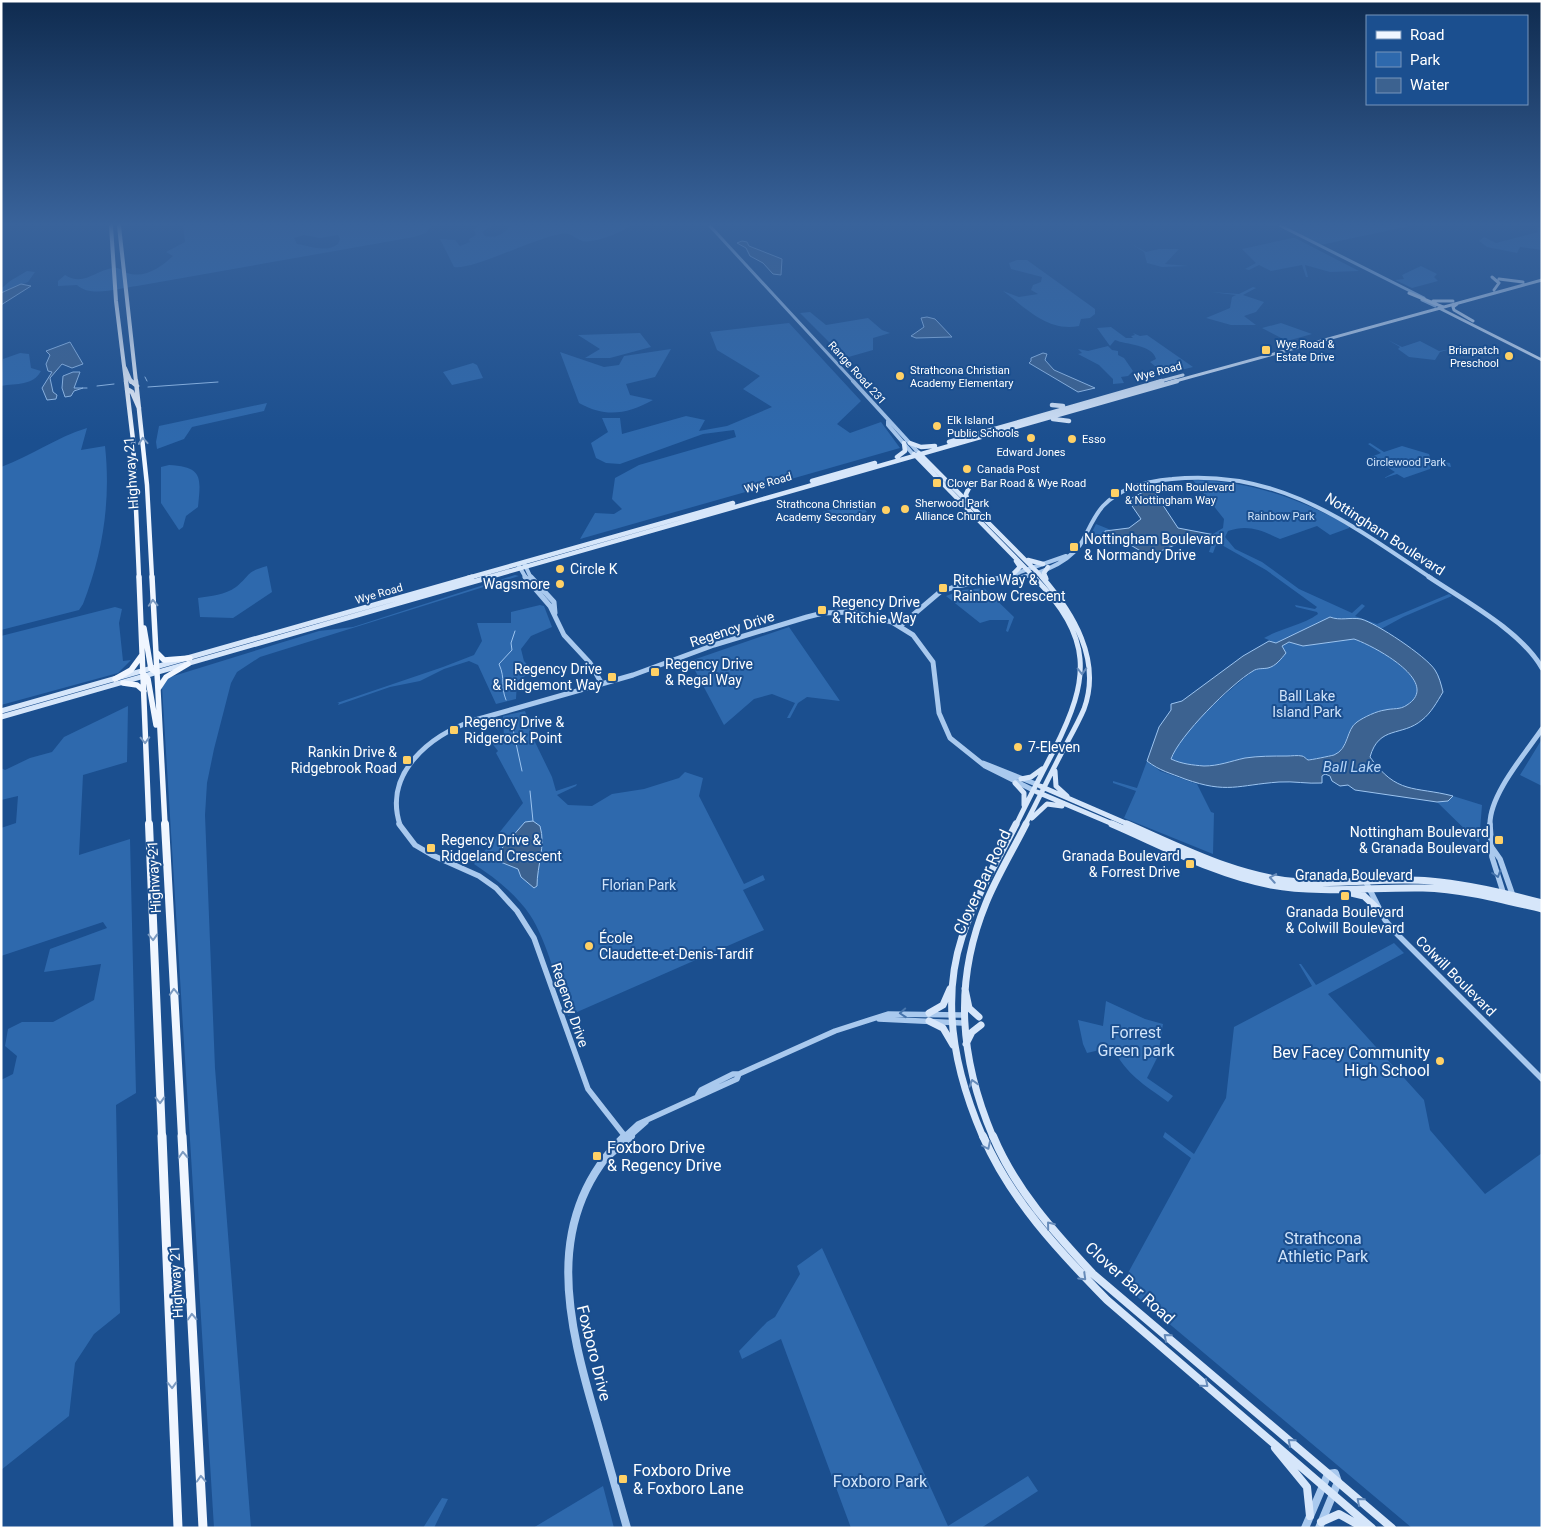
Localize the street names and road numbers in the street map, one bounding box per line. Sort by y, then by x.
street label: Range Road 231 [825,339,889,407]
street label: Wye Road [1133,359,1183,385]
street label: Highway 21 [120,436,142,510]
street label: Wye Road [743,470,793,496]
street label: Nottingham Boulevard [1322,489,1448,579]
street label: Wye Road [354,581,404,607]
street label: Regency Drive [688,608,776,650]
street label: Clover Bar Road [949,827,1015,937]
street label: Highway 21 [144,840,164,914]
street label: Granada Boulevard [1295,867,1413,883]
street label: Colwill Boulevard [1413,933,1499,1019]
street label: Regency Drive [548,961,592,1049]
street label: Clover Bar Road [1081,1238,1179,1328]
street label: Highway 21 [166,1245,186,1319]
street label: Foxboro Drive [573,1303,615,1403]

